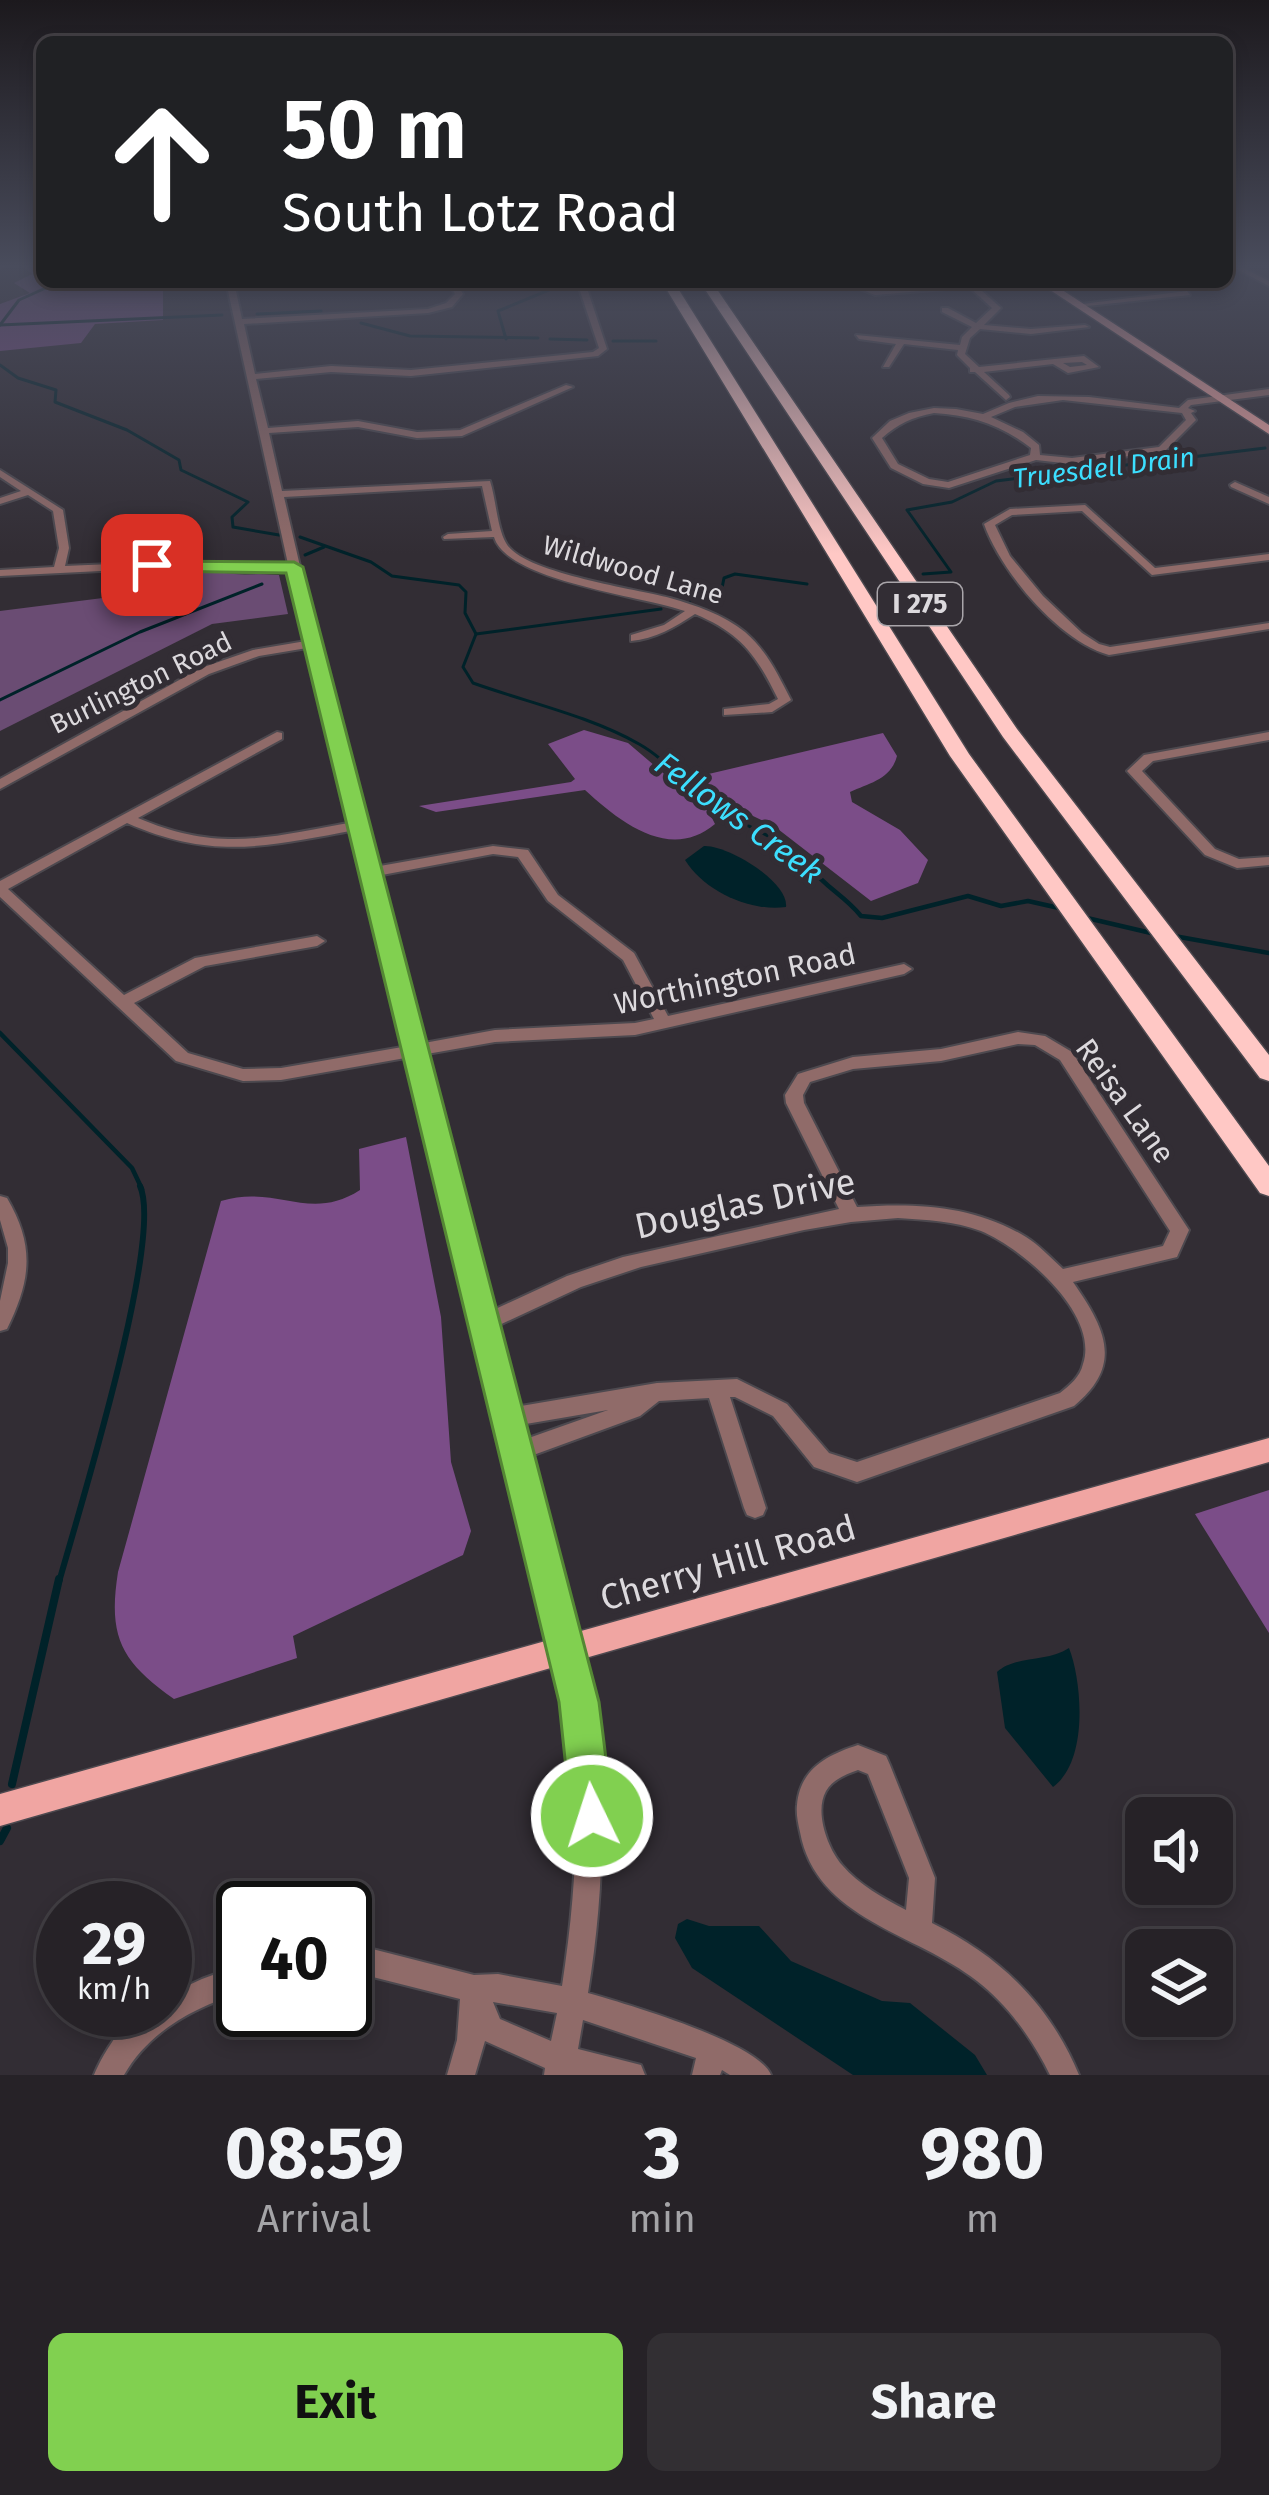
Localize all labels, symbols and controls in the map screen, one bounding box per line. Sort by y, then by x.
text: 50 m [282,79,467,180]
icon: ahead [84,84,240,240]
text: South Lotz Road [282,181,679,245]
water label: Truesdell Drain [1011,441,1197,495]
pin [101,514,203,616]
street label: Wildwood Lane [539,529,727,611]
icon: arrive [119,532,185,598]
road number: I 275 [878,583,962,625]
street label: Burlington Road [45,625,237,741]
water label: Fellows Creek [647,744,831,892]
street label: Worthington Road [611,936,859,1022]
street label: Reisa Lane [1068,1032,1182,1170]
street label: Douglas Drive [631,1159,859,1249]
street label: Cherry Hill Road [595,1505,861,1621]
position arrow [529,1753,655,1879]
map controls [1125,1797,1233,2037]
button: sound [1125,1797,1233,1905]
speed limit sign: 40 [216,1881,372,2037]
text: 29 [82,1908,146,1980]
button: layers [1125,1929,1233,2037]
text: km/h [77,1971,151,2007]
text: 08:59 [224,2111,404,2197]
text: 3 [643,2111,681,2197]
text: 980 [920,2111,1045,2197]
text: Arrival [257,2196,371,2242]
text: min [629,2196,696,2242]
text: m [966,2196,999,2242]
button: Exit [48,2333,623,2471]
button: Share [647,2333,1221,2471]

